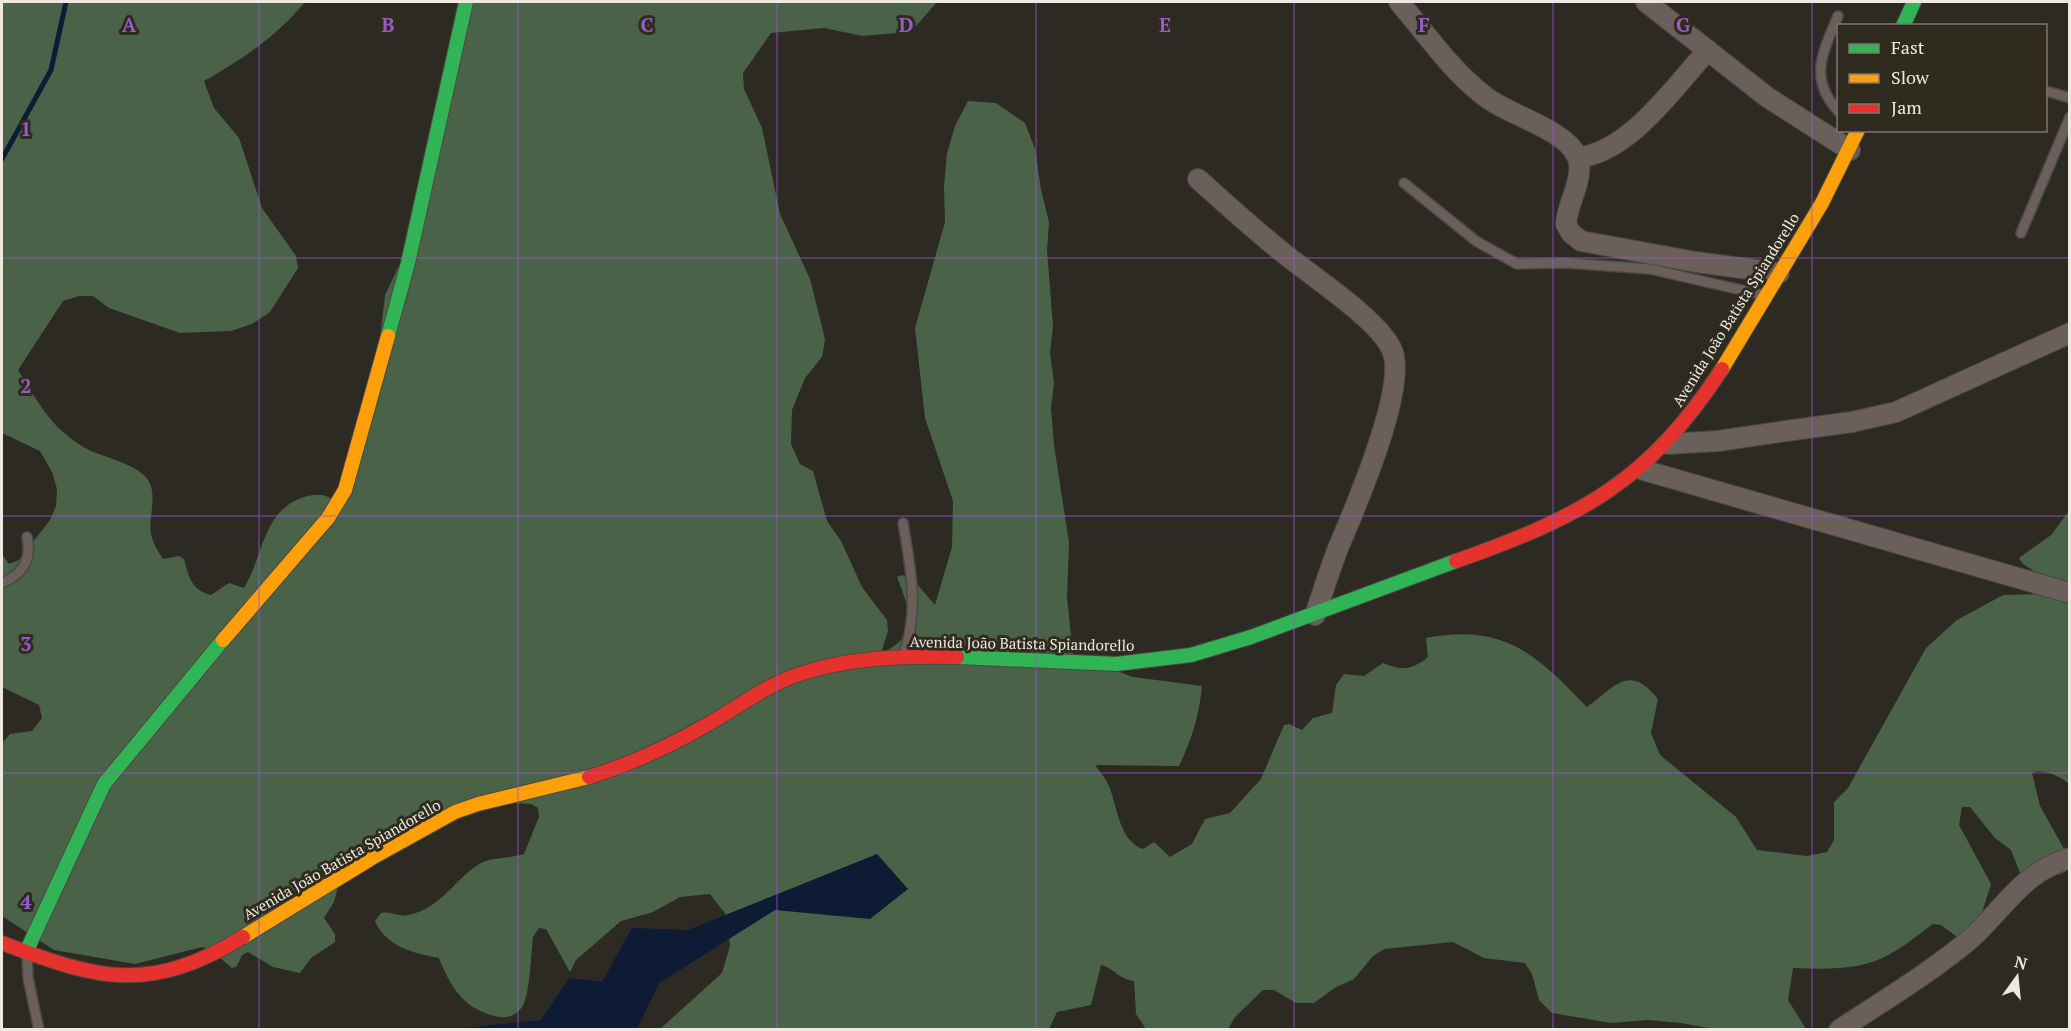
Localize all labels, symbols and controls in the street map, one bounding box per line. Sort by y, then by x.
text: A [122,11,137,38]
text: B [382,11,395,38]
text: C [640,11,654,38]
text: D [899,11,913,38]
text: E [1159,11,1171,38]
text: F [1418,11,1430,38]
text: G [1676,11,1690,38]
legend [1837,24,2047,132]
text: Fast [1891,35,1925,59]
text: Slow [1891,65,1930,89]
text: Jam [1891,95,1922,119]
text: 1 [20,115,32,142]
street label: Avenida João Batista Spiandorello [1667,209,1803,410]
text: 2 [20,372,32,399]
text: 3 [20,630,32,657]
street label: Avenida João Batista Spiandorello [909,631,1135,655]
street label: Avenida João Batista Spiandorello [239,794,444,924]
text: 4 [20,888,32,915]
north arrow [1987,947,2047,1007]
text: N [2012,950,2030,975]

